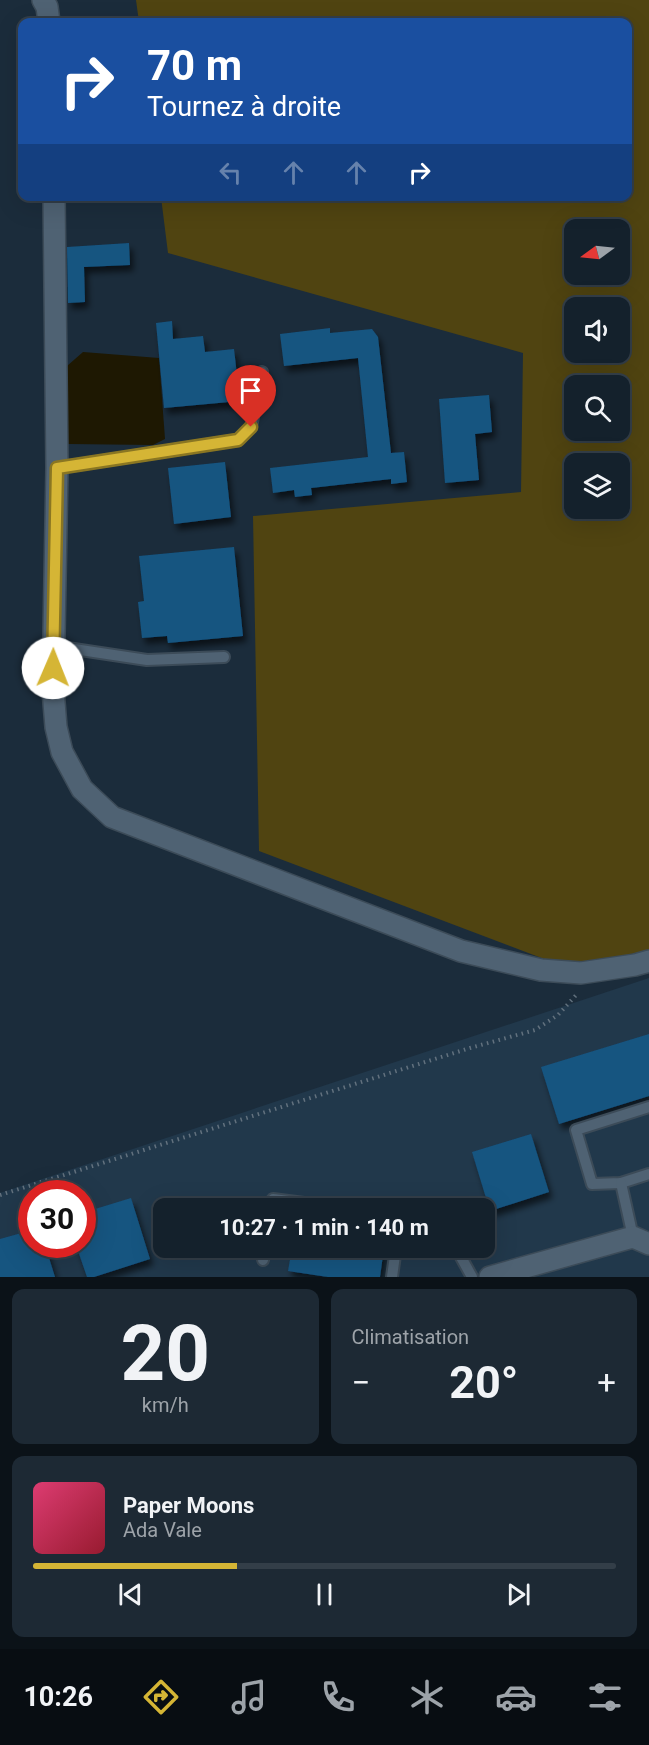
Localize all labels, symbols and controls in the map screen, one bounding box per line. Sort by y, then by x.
text: 70 m [147,41,242,90]
icon: right [48,42,126,120]
text: Tournez à droite [147,91,341,123]
icon: left [214,156,247,189]
icon: ahead [277,156,310,189]
icon: ahead [340,156,373,189]
icon: right [403,156,436,189]
north arrow [564,219,630,285]
map controls [564,219,630,519]
button: sound [564,297,630,363]
pin [225,365,276,427]
icon: arrive [234,374,267,407]
button: search [564,375,630,441]
button: layers [564,453,630,519]
position arrow [21,636,85,700]
speed limit sign: 30 [18,1180,96,1258]
text: 10:27 · 1 min · 140 m [219,1215,429,1240]
text: 20 [120,1308,210,1399]
text: Climatisation [352,1325,469,1349]
text: 20° [449,1356,518,1409]
text: − [352,1363,370,1402]
text: + [597,1363,616,1402]
text: km/h [142,1393,189,1417]
text: Paper Moons [123,1493,254,1518]
text: Ada Vale [123,1518,202,1542]
icon: previous [114,1578,147,1611]
icon: pause [308,1578,341,1611]
icon: next [502,1578,535,1611]
icon: directions [140,1676,182,1718]
icon: music [228,1676,270,1718]
icon: phone [317,1676,359,1718]
icon: climate [406,1676,448,1718]
icon: car [495,1676,537,1718]
icon: filters [584,1676,626,1718]
text: 10:26 [23,1681,93,1713]

